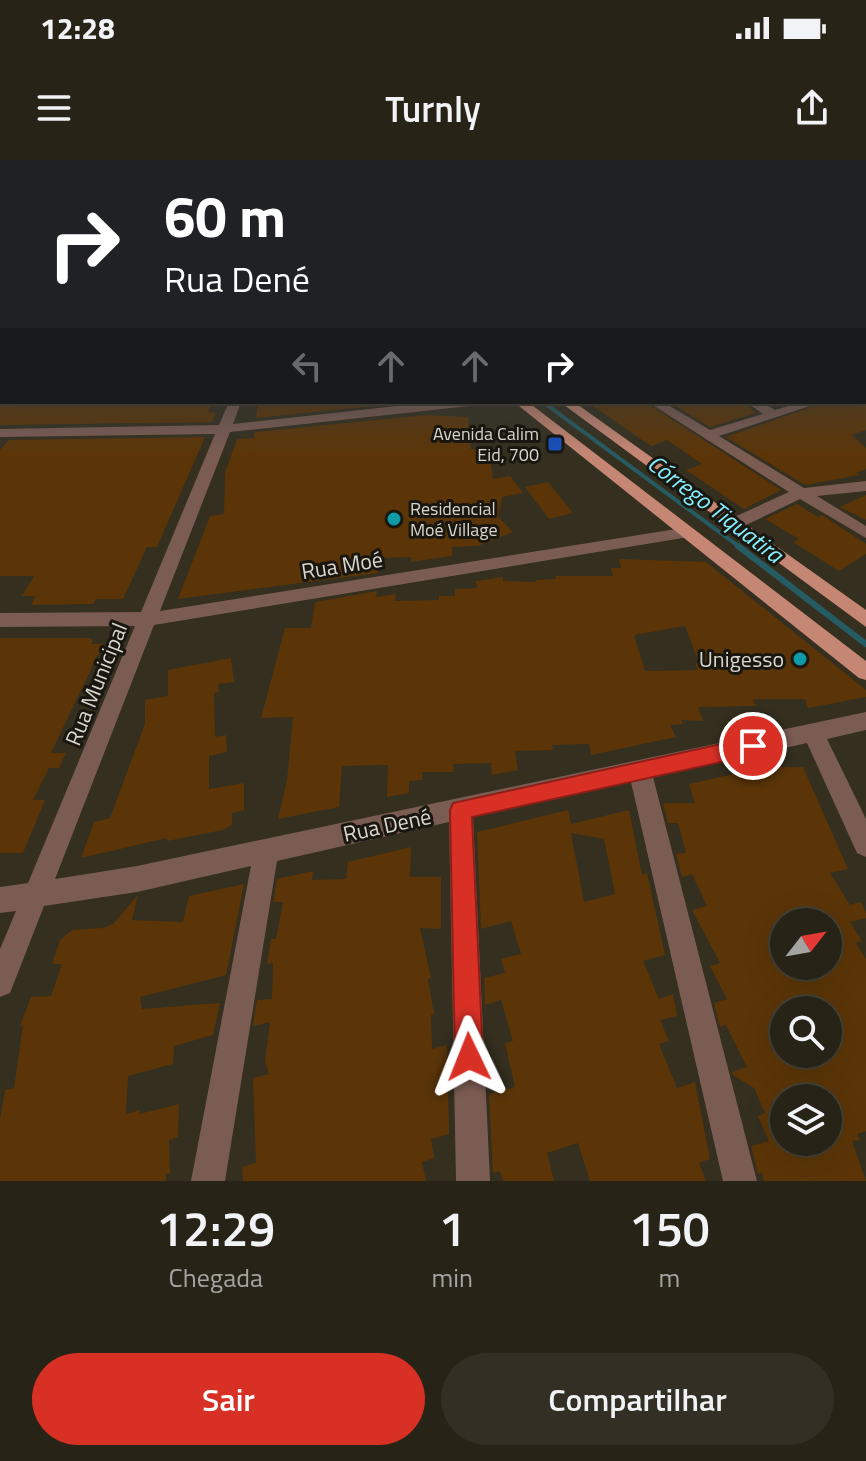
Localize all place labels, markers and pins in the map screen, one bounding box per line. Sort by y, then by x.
place label: Avenida Calim Eid, 700 [433,420,539,468]
marker: Avenida Calim Eid, 700 [546,435,564,453]
place label: Residencial Moé Village [410,495,498,543]
marker: Residencial Moé Village [385,510,403,528]
place label: Unigesso [699,642,784,676]
marker: Unigesso [791,650,809,668]
pin [719,712,787,780]

